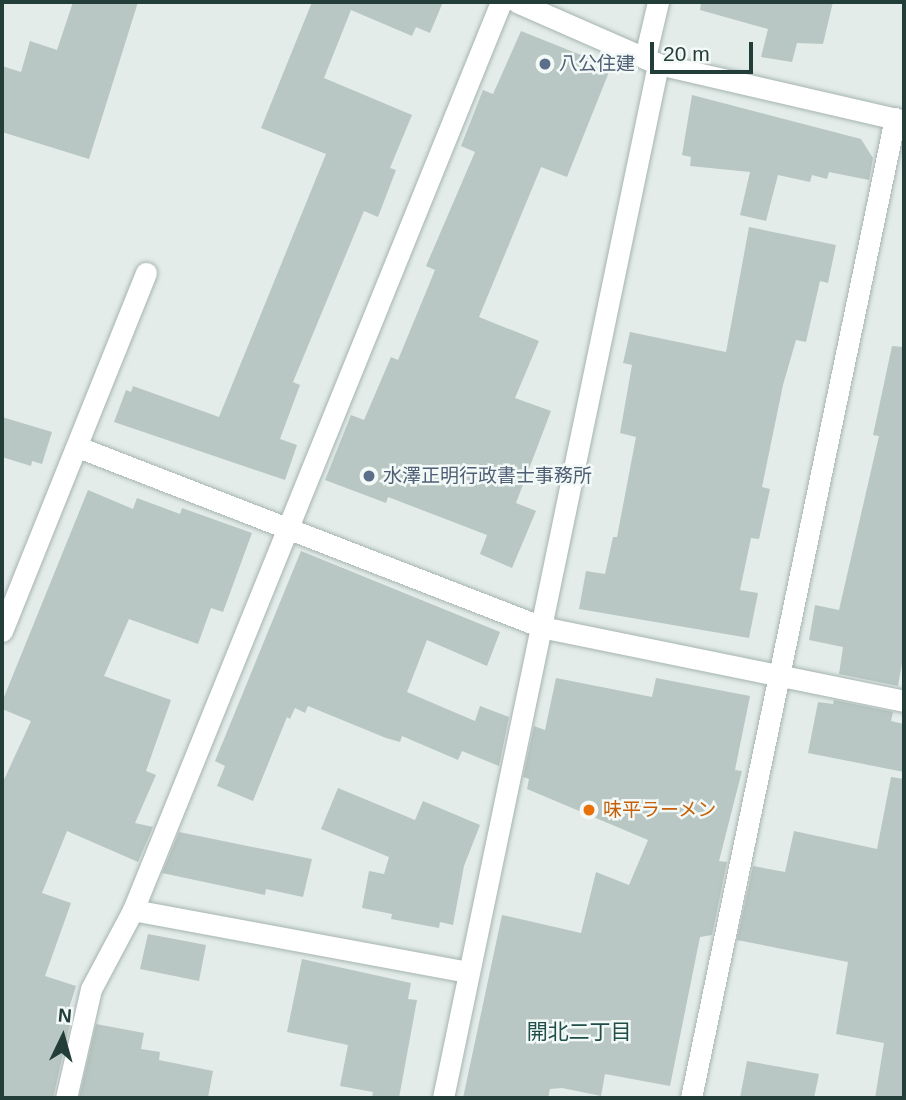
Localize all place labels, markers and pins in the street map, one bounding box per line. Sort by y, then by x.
place label: 八公住建 [559,53,635,75]
marker: 八公住建 [537,56,553,72]
place label: 水澤正明行政書士事務所 [383,465,592,487]
marker: 水澤正明行政書士事務所 [361,468,377,484]
place label: 味平ラーメン [603,799,717,821]
marker: 味平ラーメン [581,802,597,818]

